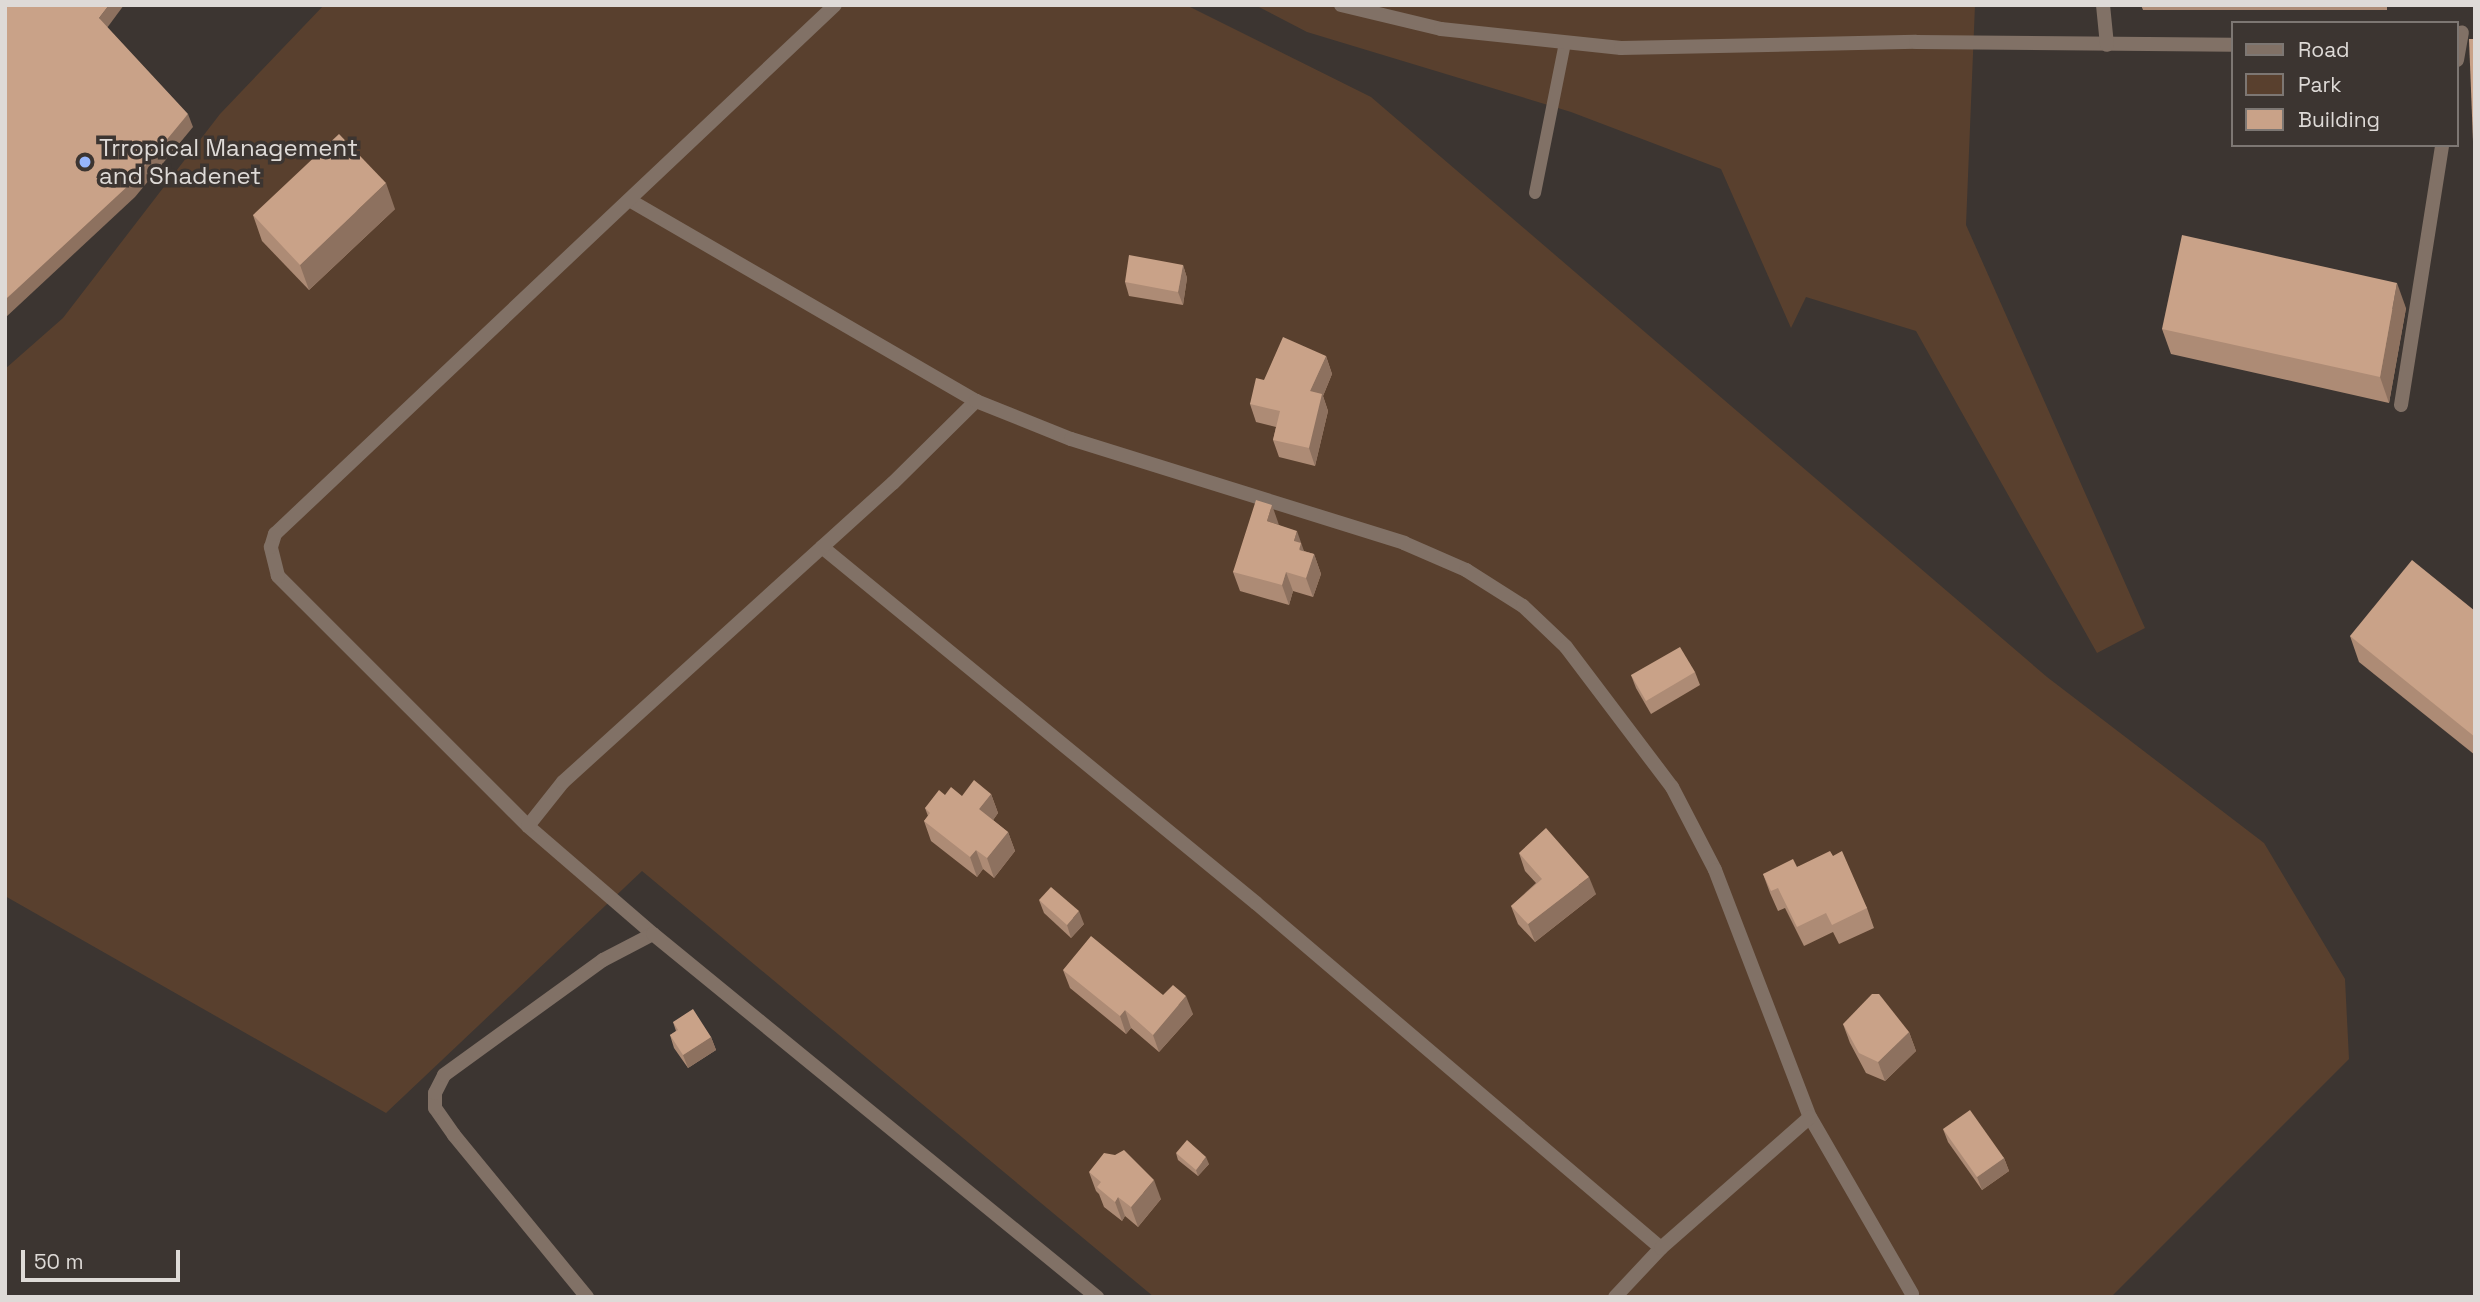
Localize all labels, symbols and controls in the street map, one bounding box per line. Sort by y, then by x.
legend [2232,21,2459,147]
text: Road [2298,36,2350,63]
text: Park [2298,71,2342,98]
text: Building [2298,106,2380,133]
place label: Trropical Management and Shadenet [99,134,358,190]
marker: Trropical Management and Shadenet [77,154,93,170]
scale bar [24,1236,184,1280]
text: 50 m [34,1248,84,1275]

